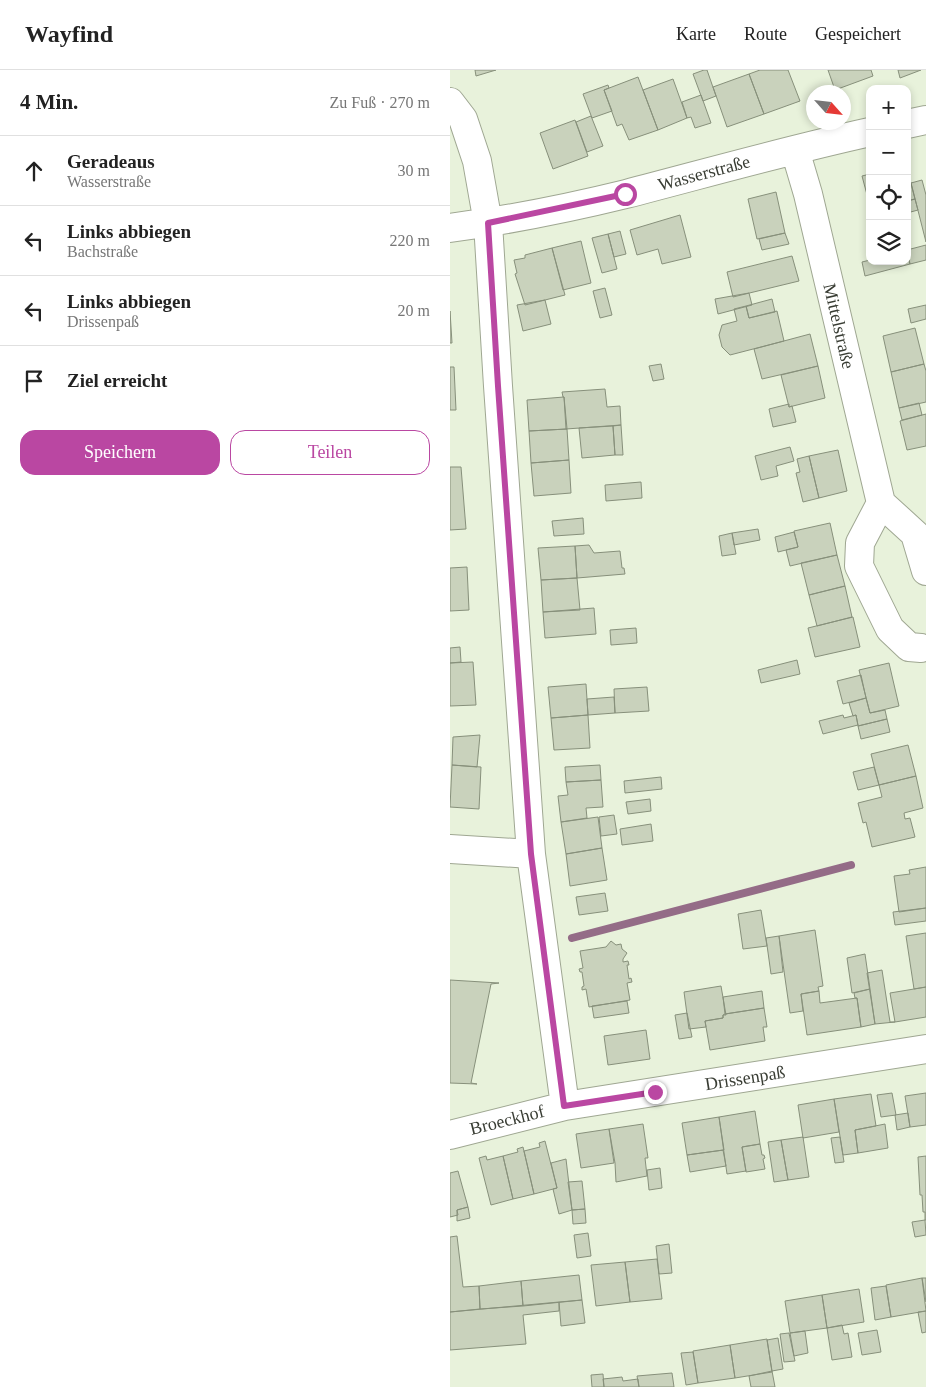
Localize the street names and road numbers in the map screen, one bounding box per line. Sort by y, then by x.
street label: Wasserstraße [656,151,752,195]
street label: Mittelstraße [819,281,859,371]
street label: Drissenpaß [703,1062,787,1094]
street label: Broeckhof [468,1101,546,1139]

